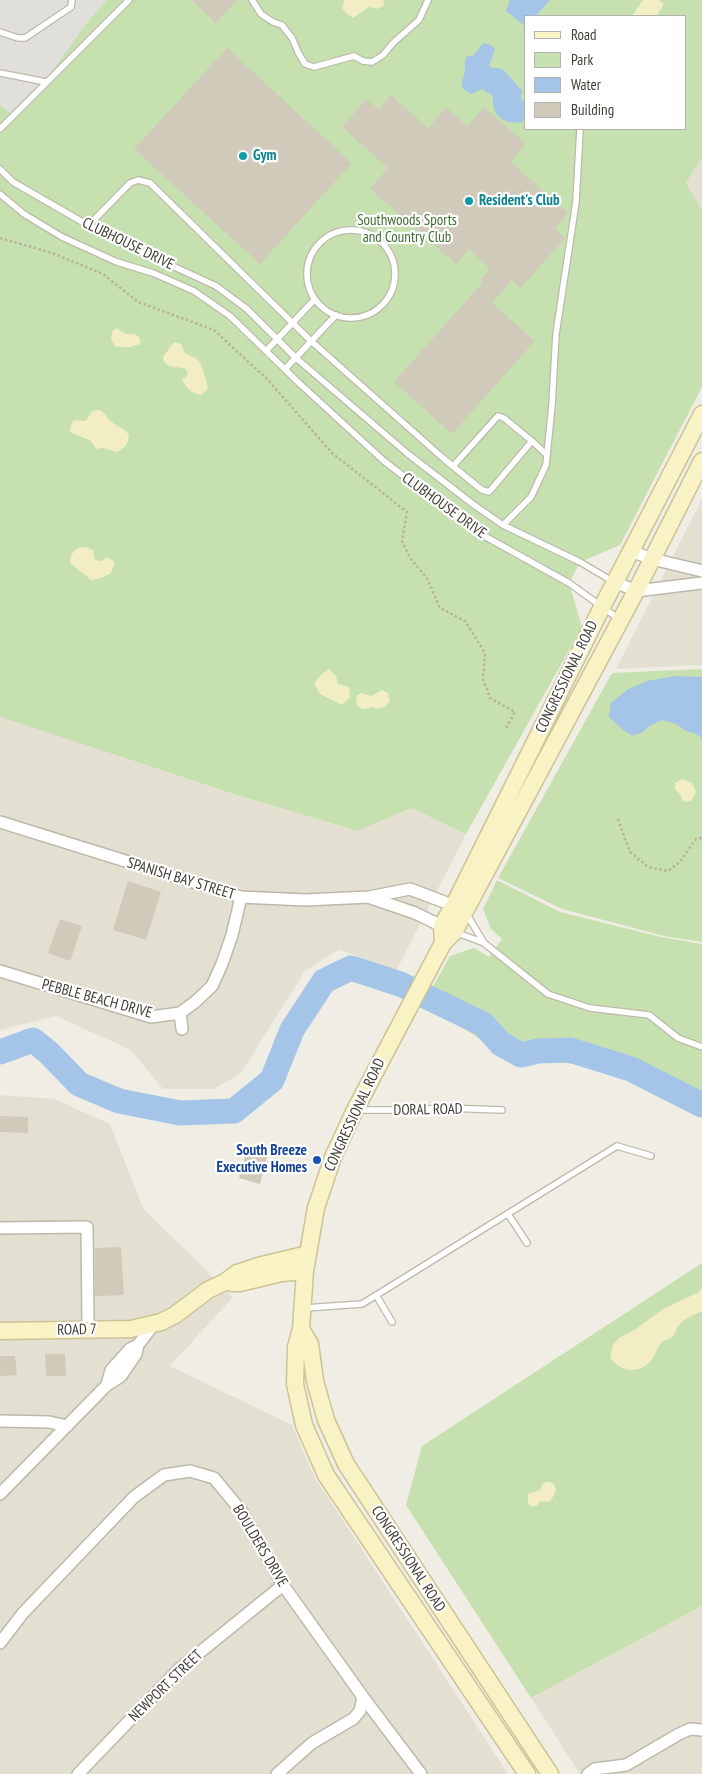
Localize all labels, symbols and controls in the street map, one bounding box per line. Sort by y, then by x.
legend [524,15,687,130]
text: Road [571,25,597,44]
text: Park [571,50,593,69]
text: Water [571,75,601,94]
text: Building [571,100,614,119]
place label: Gym [253,147,276,165]
marker: Gym [237,150,249,162]
place label: Resident's Club [479,192,560,210]
marker: Resident's Club [463,195,475,207]
park label: Southwoods Sports and Country Club [357,212,457,247]
street label: CLUBHOUSE DRIVE [79,214,177,274]
street label: CLUBHOUSE DRIVE [398,469,490,543]
street label: CONGRESSIONAL ROAD [532,618,602,736]
street label: SPANISH BAY STREET [125,854,237,904]
street label: PEBBLE BEACH DRIVE [40,976,154,1022]
street label: CONGRESSIONAL ROAD [321,1056,389,1174]
street label: DORAL ROAD [393,1100,463,1120]
place label: South Breeze Executive Homes [216,1142,307,1177]
marker: South Breeze Executive Homes [311,1154,323,1166]
street label: ROAD 7 [57,1321,97,1339]
street label: BOULDERS DRIVE [228,1502,292,1590]
street label: CONGRESSIONAL ROAD [367,1503,449,1615]
street label: NEWPORT STREET [125,1646,207,1726]

